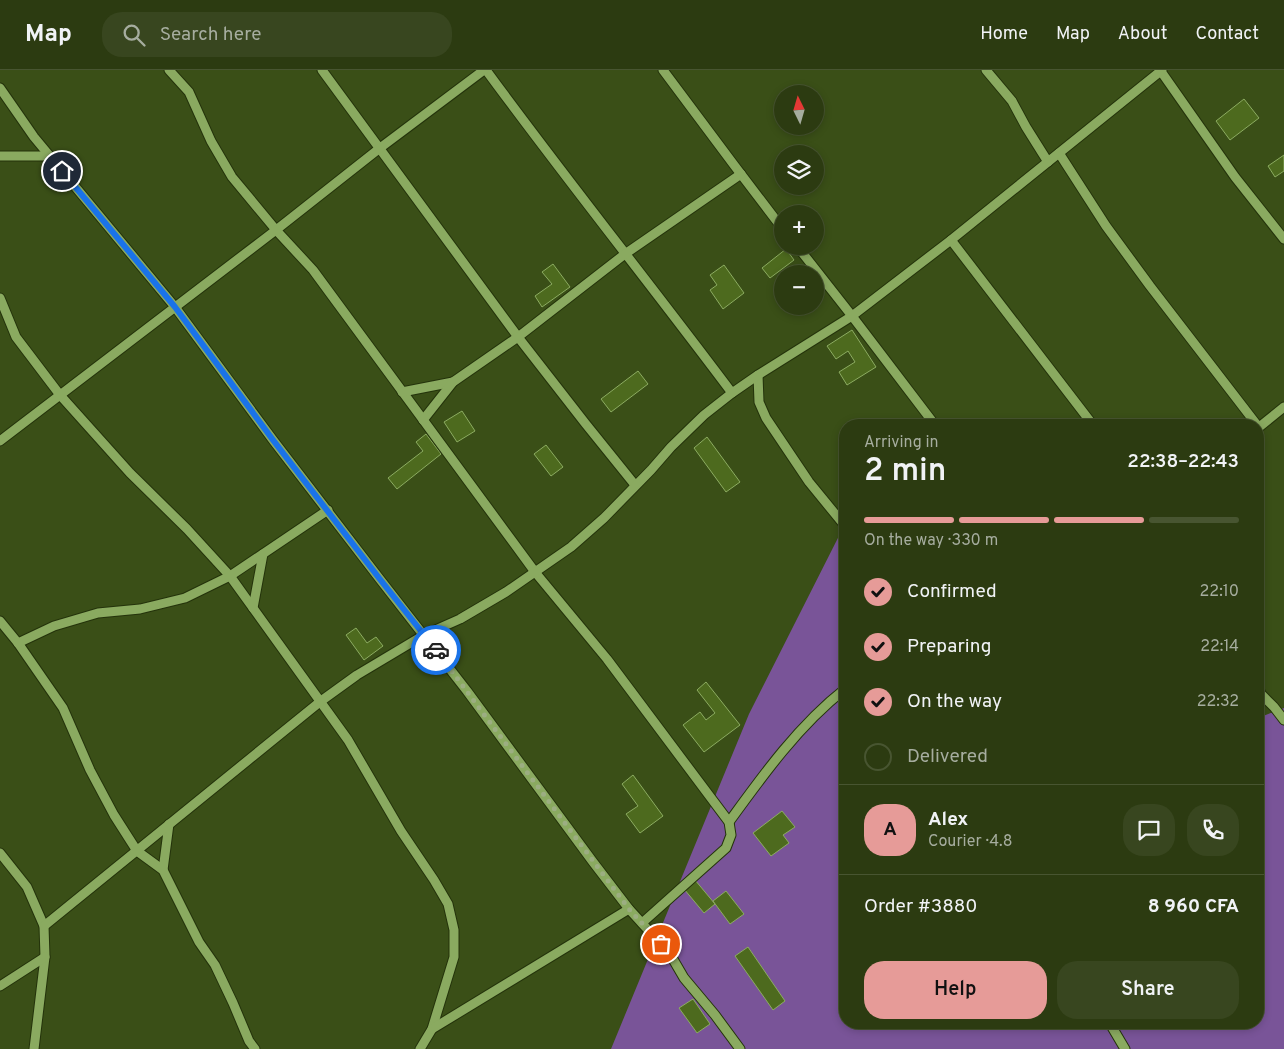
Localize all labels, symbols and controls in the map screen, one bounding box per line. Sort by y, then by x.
search box [102,12,452,57]
text: Map [25,20,72,50]
icon: search [120,21,148,49]
text: Search here [160,23,261,47]
text: Home [980,23,1028,46]
text: Map [1056,23,1090,46]
text: About [1118,23,1167,46]
text: Contact [1195,23,1259,46]
north arrow [774,85,824,135]
map controls [774,85,824,315]
button: layers [774,145,824,195]
pin [41,150,83,192]
icon: home [48,157,76,185]
button: + [774,205,824,255]
button: − [774,265,824,315]
text: Arriving in [864,433,939,453]
text: 22:38–22:43 [1127,450,1239,474]
text: 2 min [864,452,946,492]
text: On the way · 330 m [864,531,998,551]
icon: check [864,578,892,606]
text: Confirmed [907,580,997,604]
text: 22:10 [1200,582,1239,602]
courier [411,625,461,675]
icon: check [864,633,892,661]
text: Preparing [907,635,991,659]
icon: car [422,636,450,664]
text: 22:14 [1200,637,1239,657]
icon: check [864,688,892,716]
text: On the way [907,690,1002,714]
text: 22:32 [1197,692,1239,712]
text: Delivered [907,745,988,769]
button: chat [1123,804,1175,856]
button: phone [1187,804,1239,856]
text: Alex [928,808,968,832]
text: A [883,818,897,842]
text: Courier · 4.8 [928,832,1012,852]
text: Order #3880 [864,895,977,919]
text: 8 960 CFA [1148,895,1239,919]
pin [640,923,682,965]
icon: bag [647,930,675,958]
button: Help [864,961,1047,1019]
button: Share [1057,961,1239,1019]

